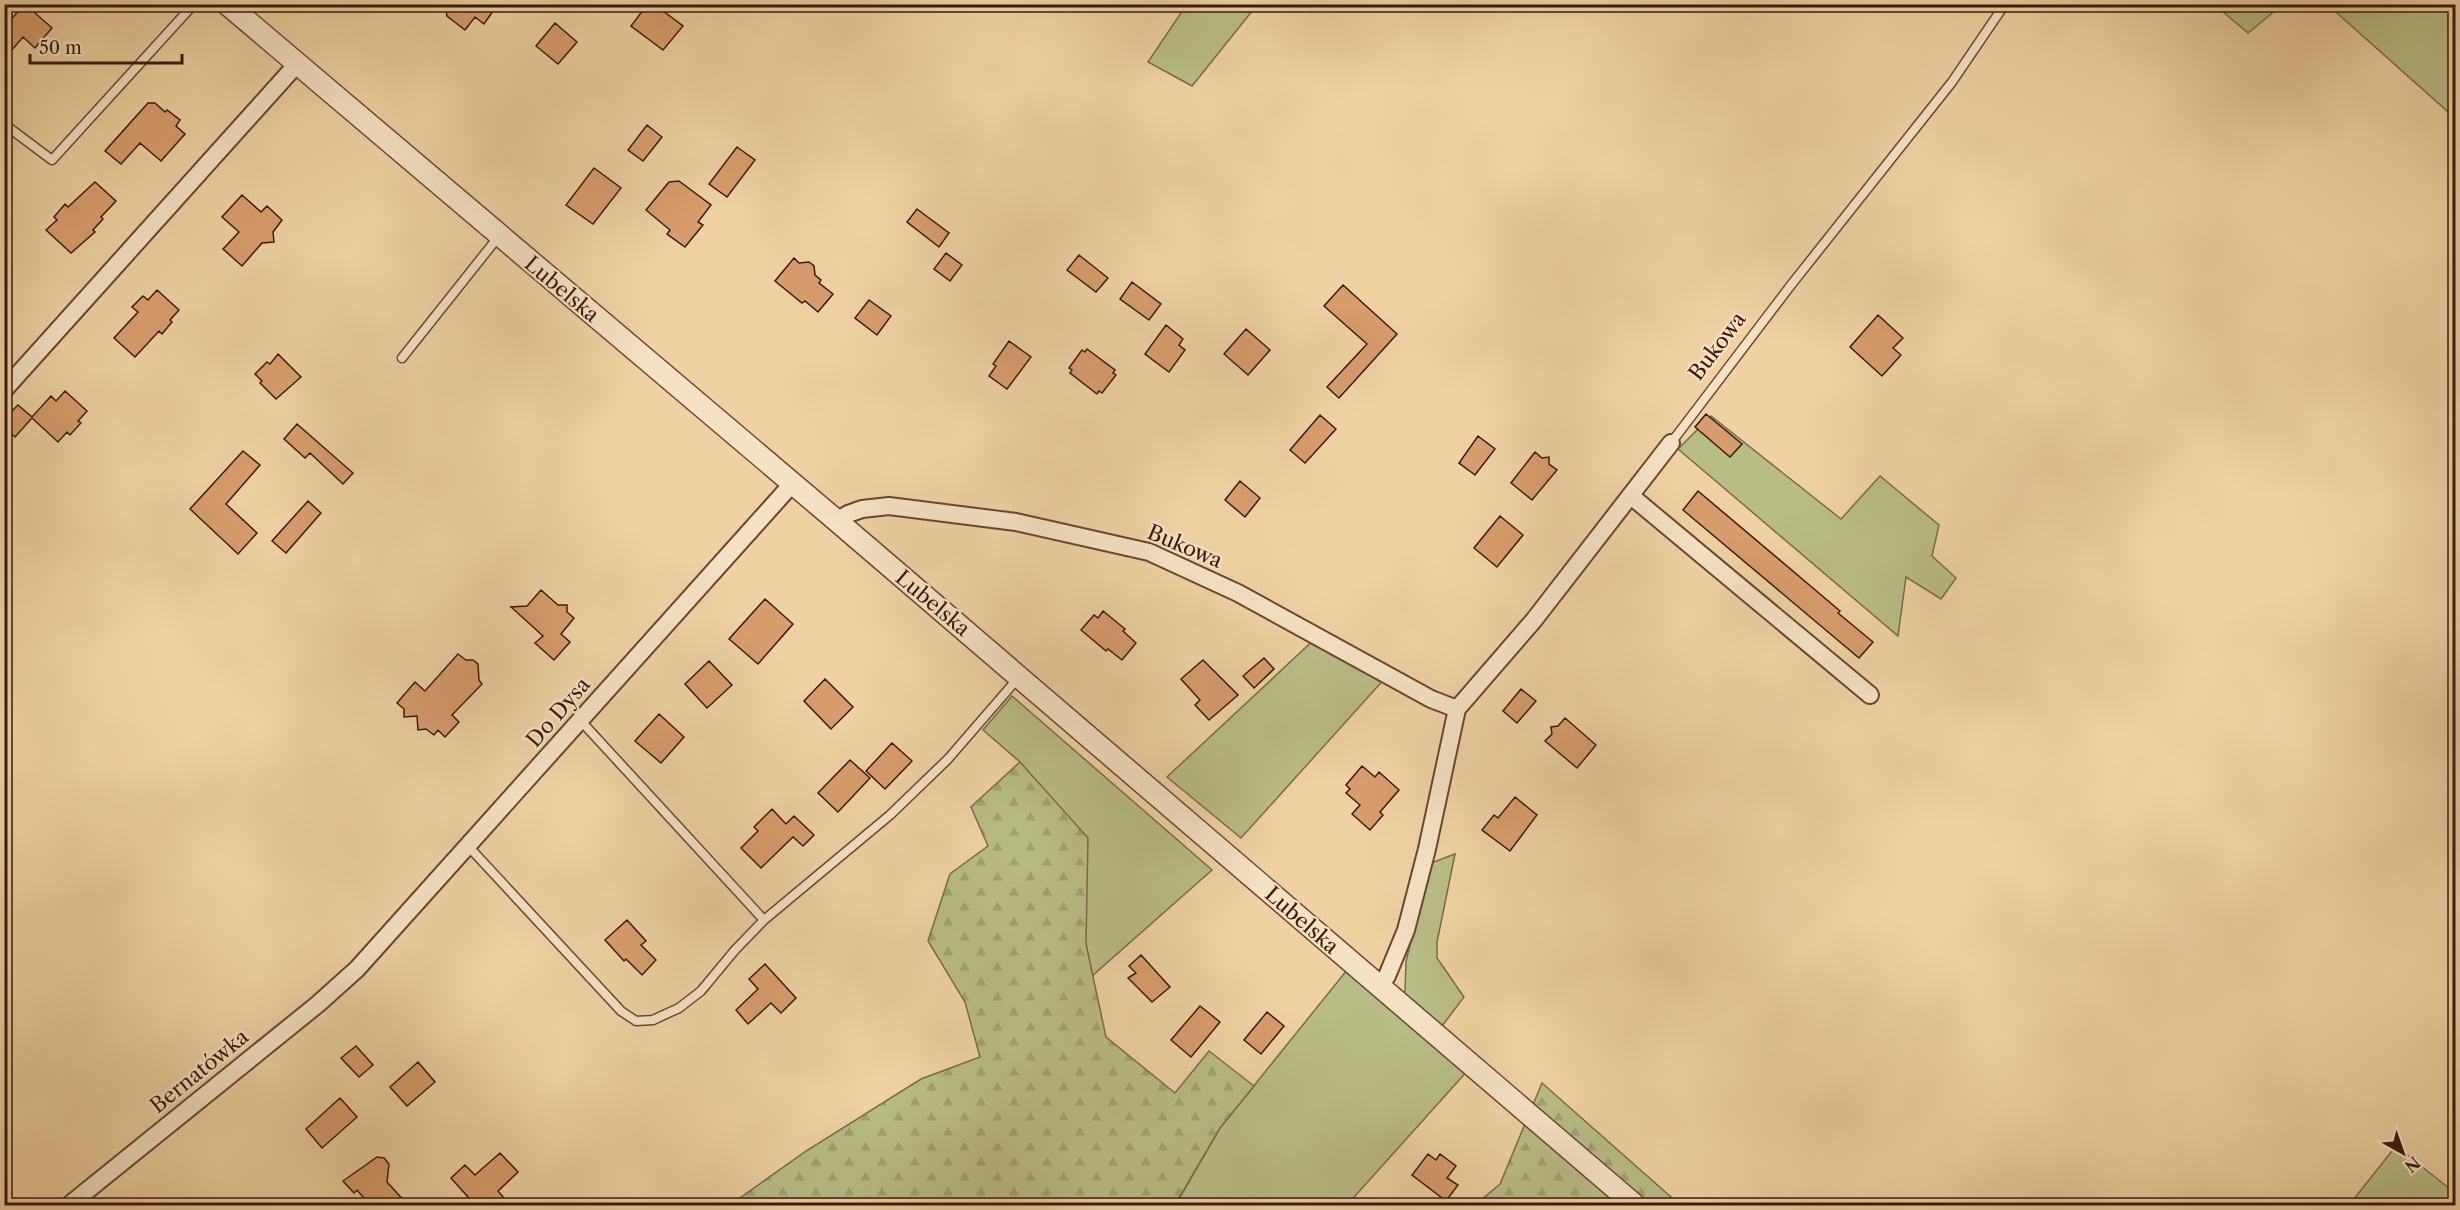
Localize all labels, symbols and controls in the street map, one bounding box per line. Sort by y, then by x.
scale bar [30,27,182,65]
text: 50 m [39,37,82,59]
street label: Lubelska [520,251,605,328]
street label: Bukowa [1683,306,1751,385]
street label: Bukowa [1144,519,1227,573]
street label: Lubelska [891,565,976,642]
street label: Do Dysa [521,671,596,752]
street label: Lubelska [1260,881,1345,959]
street label: Bernatówka [145,1023,254,1118]
north arrow [2373,1123,2433,1183]
text: N [2401,1152,2424,1177]

